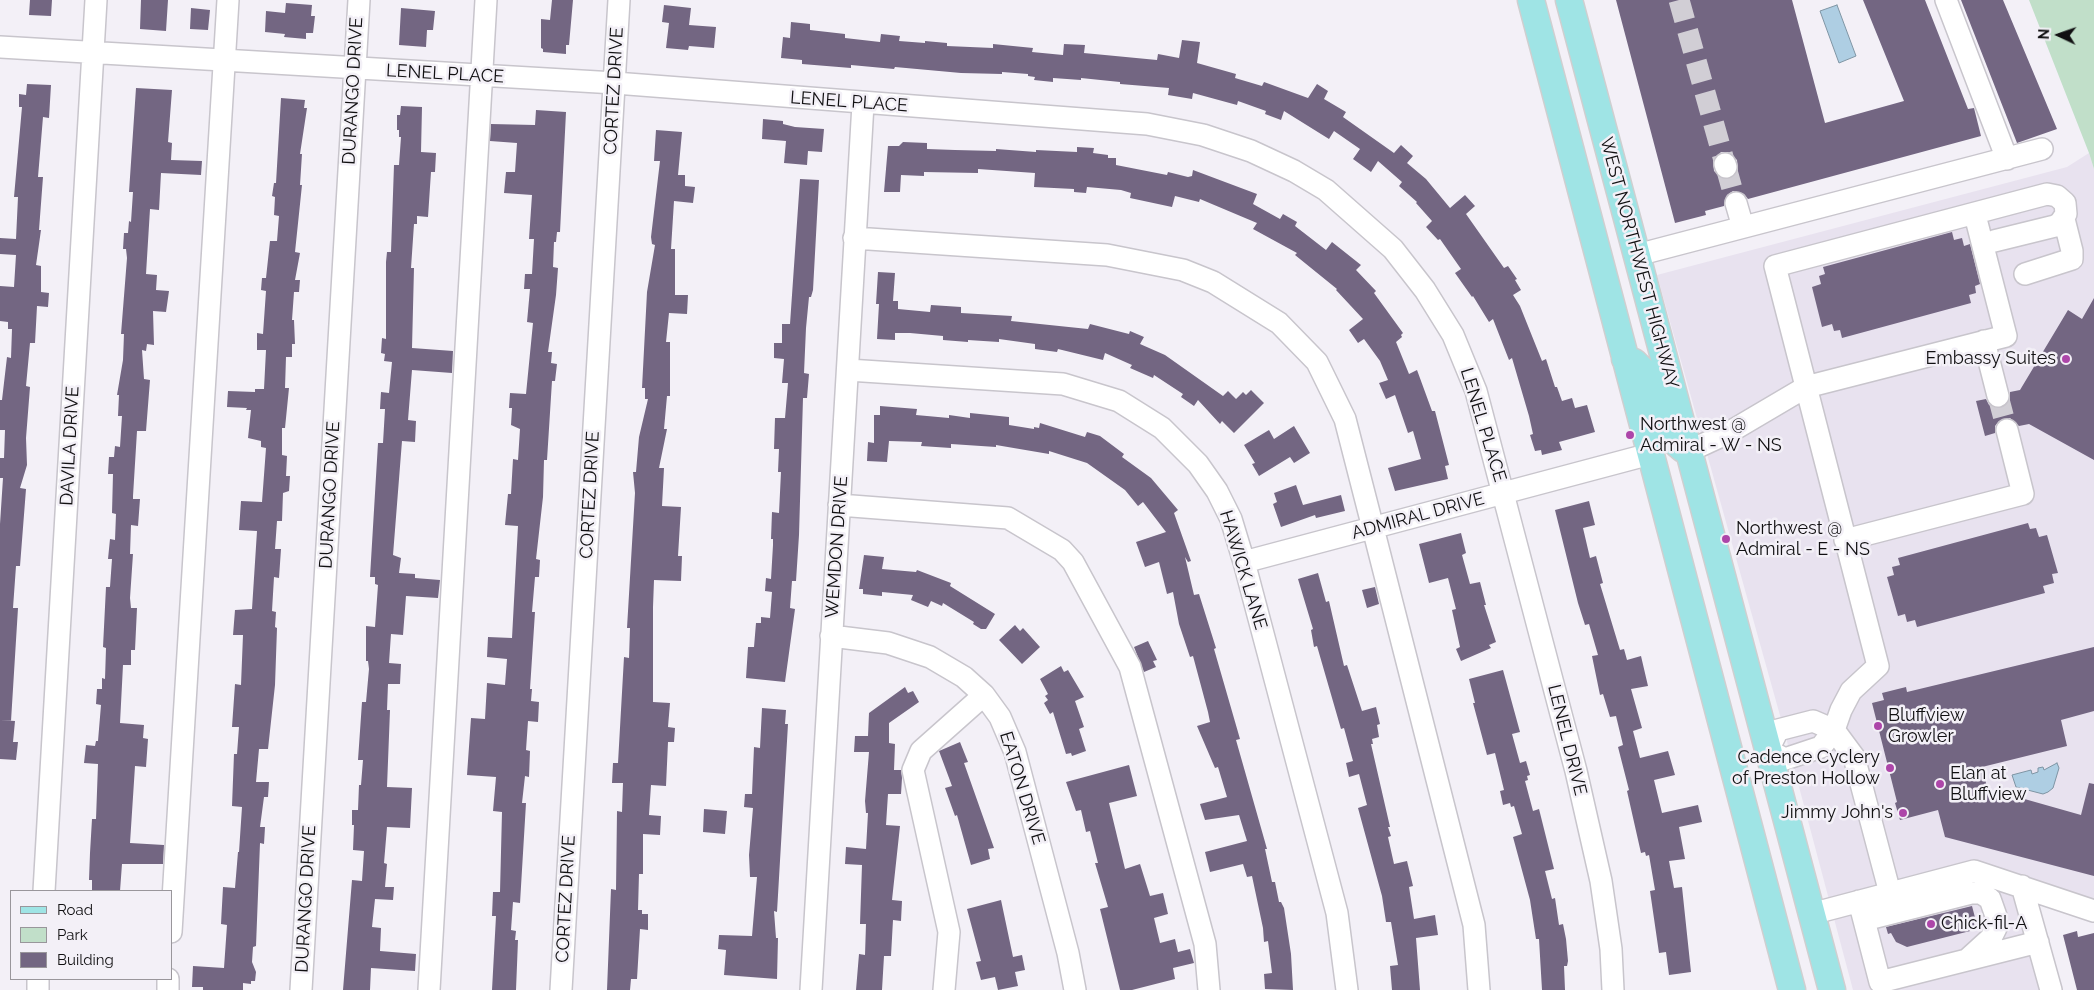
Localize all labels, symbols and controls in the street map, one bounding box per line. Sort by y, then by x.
north arrow [2034,10,2084,60]
street label: DURANGO DRIVE [338,17,368,165]
street label: CORTEZ DRIVE [600,27,628,155]
text: N [2036,28,2052,40]
street label: LENEL PLACE [385,60,505,88]
street label: LENEL PLACE [789,87,909,117]
street label: WEST NORTHWEST HIGHWAY [1595,135,1683,391]
place label: Embassy Suites [1925,348,2056,370]
marker: Embassy Suites [2060,353,2072,365]
street label: LENEL PLACE [1455,365,1511,485]
street label: DAVILA DRIVE [56,386,84,506]
place label: Northwest @ Admiral - W - NS [1640,414,1782,456]
street label: DURANGO DRIVE [315,421,345,569]
marker: Northwest @ Admiral - W - NS [1624,429,1636,441]
street label: CORTEZ DRIVE [576,431,604,559]
street label: WEMDON DRIVE [821,475,853,619]
street label: ADMIRAL DRIVE [1349,488,1487,544]
street label: HAWICK LANE [1215,508,1271,632]
place label: Northwest @ Admiral - E - NS [1736,518,1870,560]
marker: Northwest @ Admiral - E - NS [1720,533,1732,545]
street label: LENEL DRIVE [1543,682,1591,798]
place label: Bluffview Growler [1888,705,1965,748]
marker: Bluffview Growler [1872,720,1884,732]
street label: EATON DRIVE [995,729,1049,847]
place label: Cadence Cyclery of Preston Hollow [1732,747,1880,790]
marker: Cadence Cyclery of Preston Hollow [1884,762,1896,774]
place label: Elan at Bluffview [1950,763,2027,806]
marker: Elan at Bluffview [1934,778,1946,790]
place label: Jimmy John's [1781,802,1893,824]
marker: Jimmy John's [1897,807,1909,819]
street label: DURANGO DRIVE [291,825,321,973]
street label: CORTEZ DRIVE [552,835,580,963]
legend [10,890,172,980]
text: Road [57,901,93,919]
place label: Chick-fil-A [1941,913,2027,935]
marker: Chick-fil-A [1925,918,1937,930]
text: Park [57,926,88,944]
text: Building [57,951,114,969]

